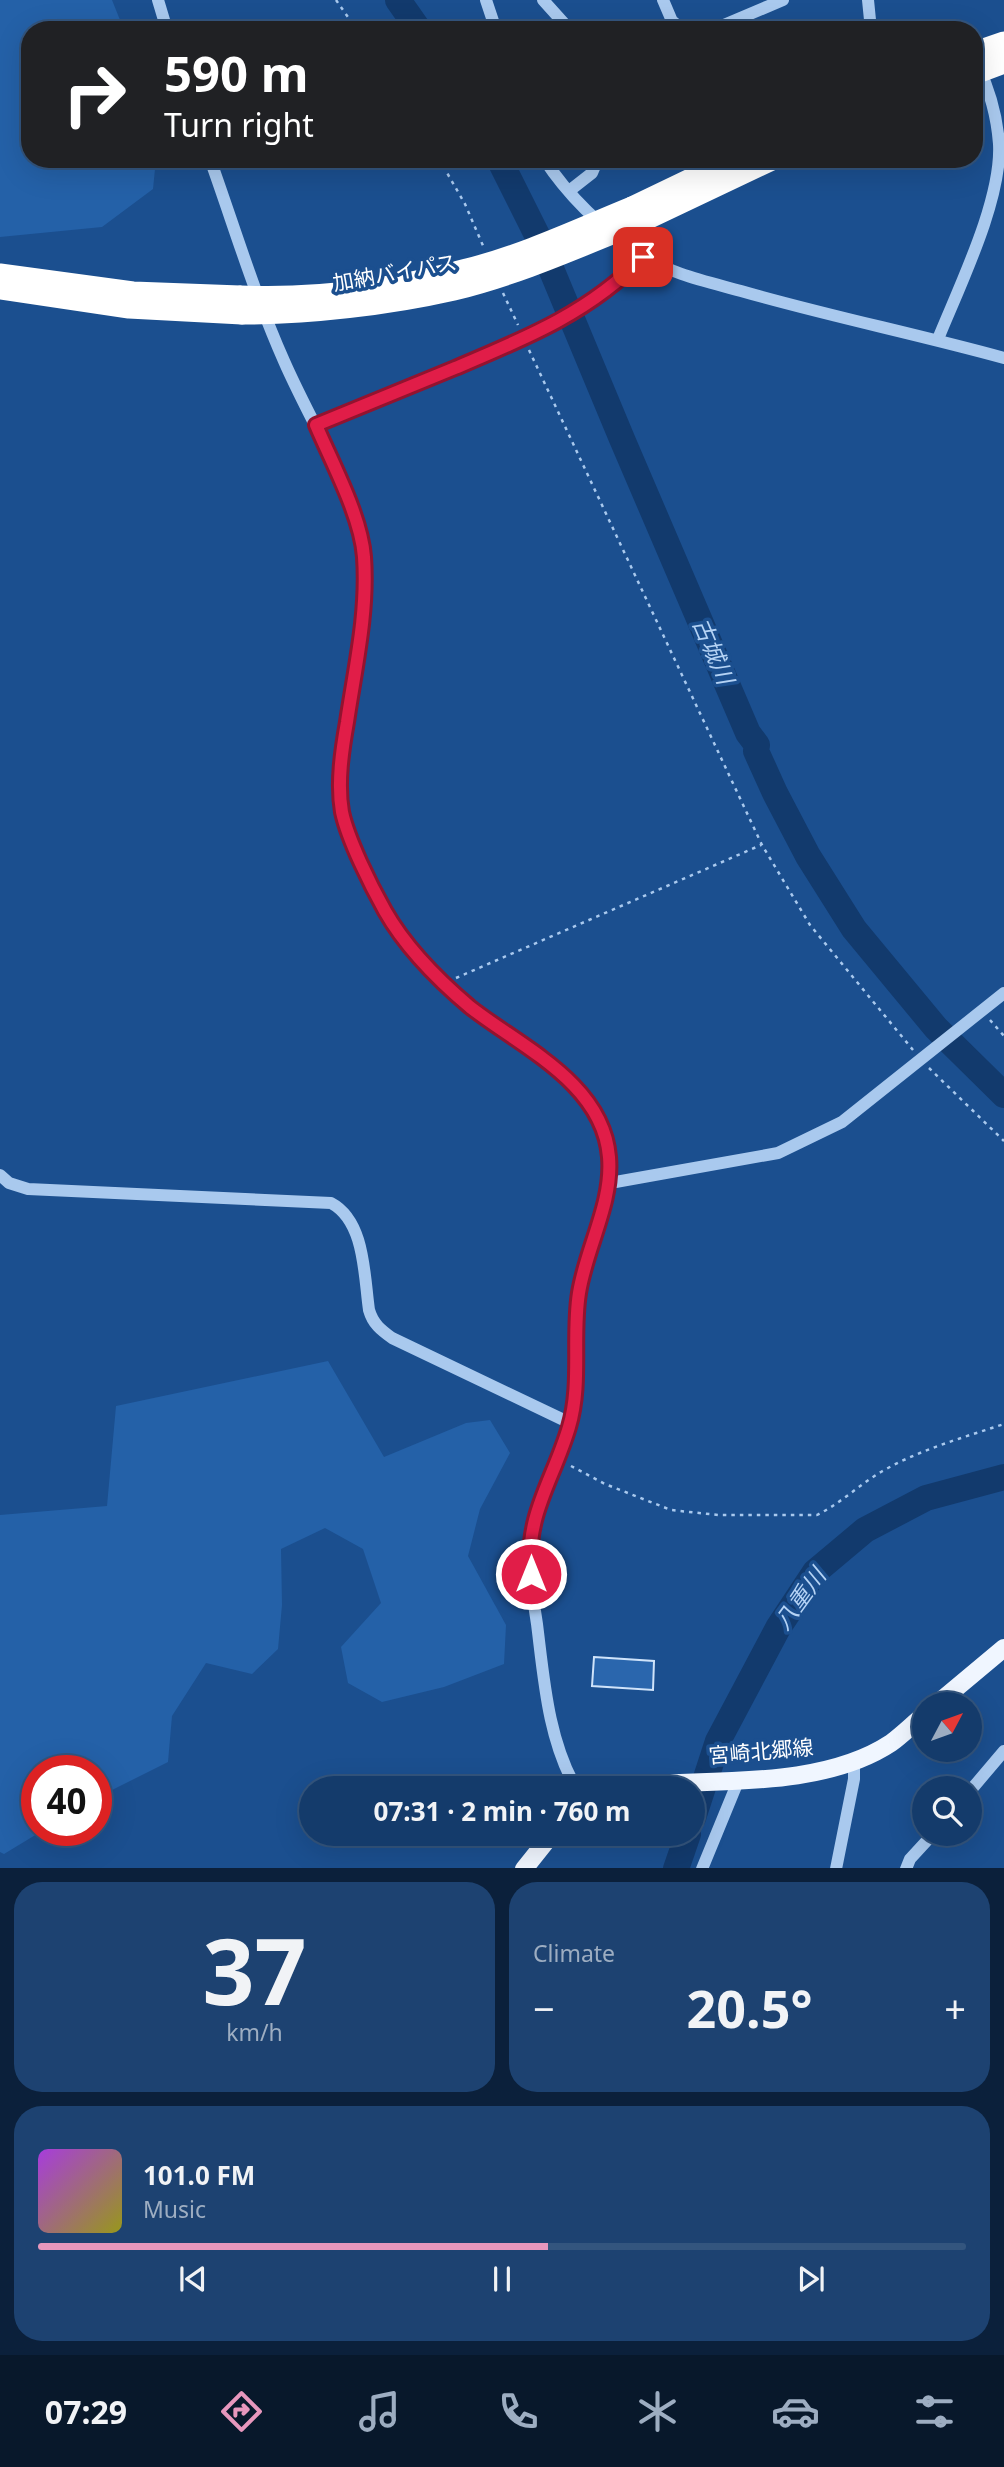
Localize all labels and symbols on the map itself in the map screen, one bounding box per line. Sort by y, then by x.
pin [613,227,673,287]
street label: 加納バイパス [331,247,459,297]
water label: 古城川 [686,613,743,691]
position arrow [494,1537,568,1611]
water label: 八重川 [766,1559,834,1636]
north arrow [912,1692,982,1762]
street label: 宮崎北郷線 [707,1732,814,1770]
speed limit sign: 40 [21,1755,112,1846]

